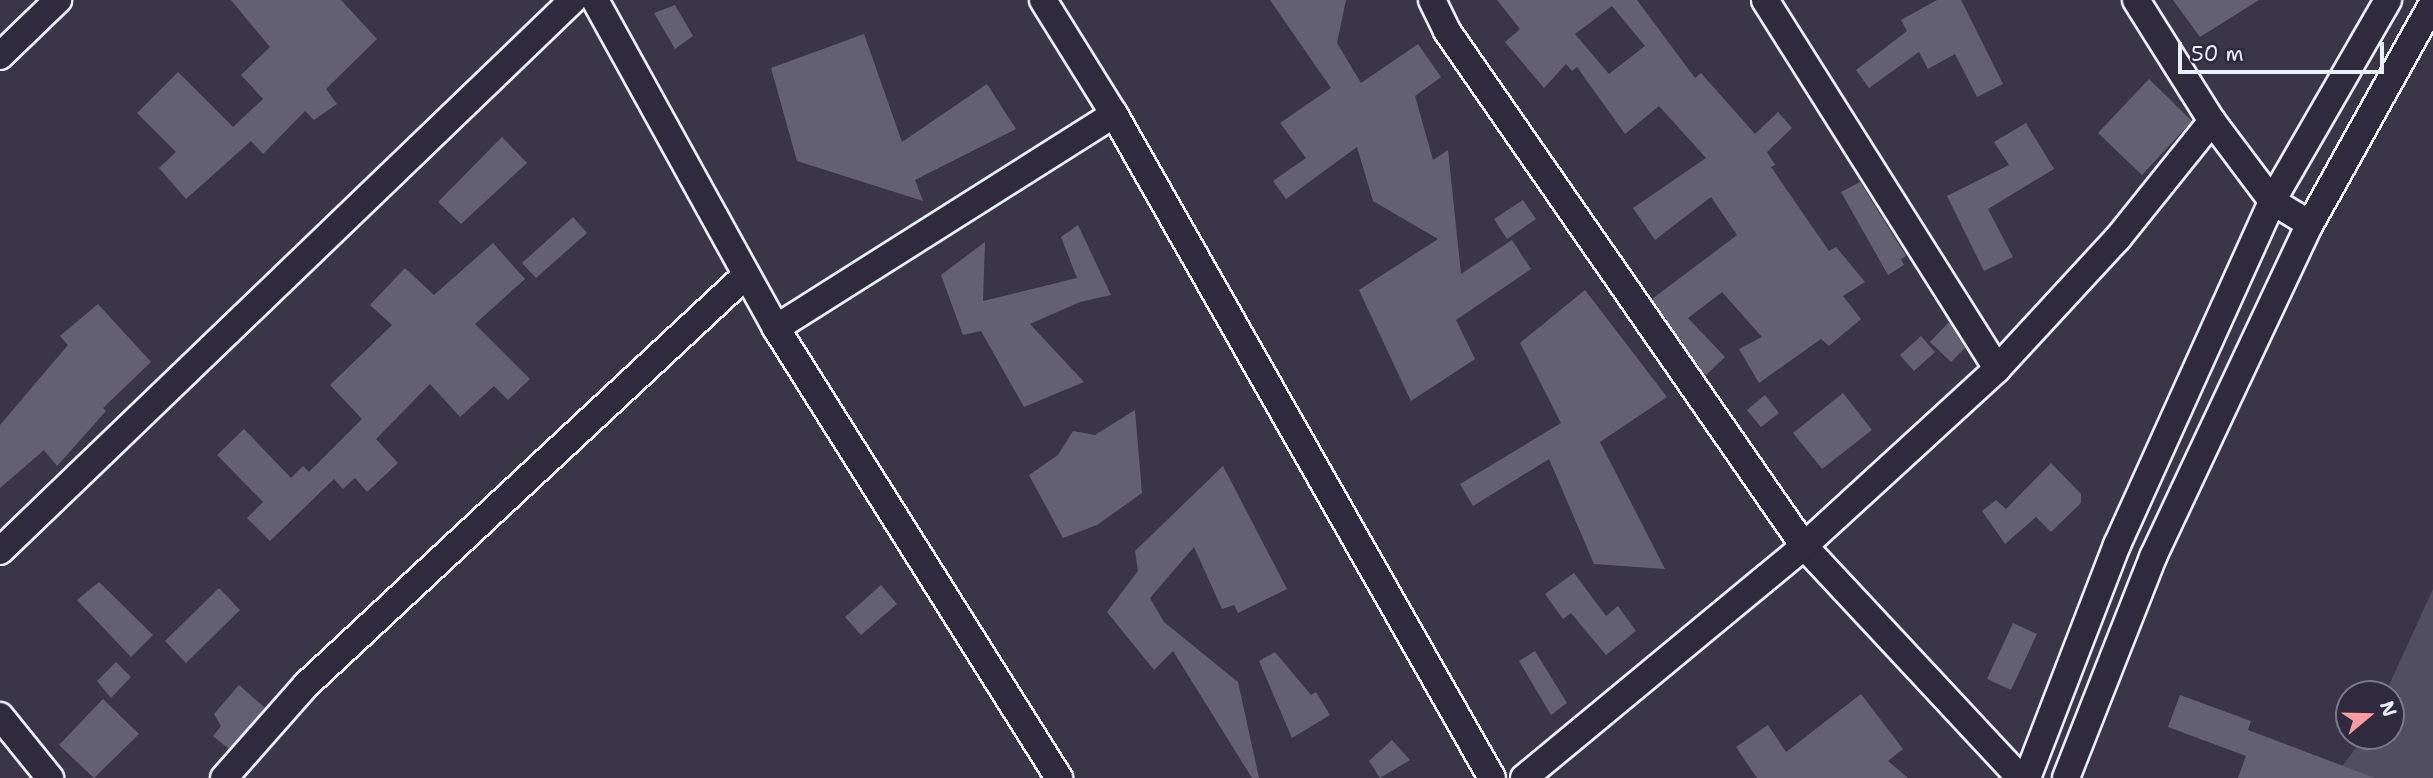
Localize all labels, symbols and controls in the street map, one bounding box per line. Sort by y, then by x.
scale bar [2181,28,2388,72]
text: 50 m [2191,40,2244,68]
north arrow [2335,680,2405,750]
text: N [2374,697,2403,720]

